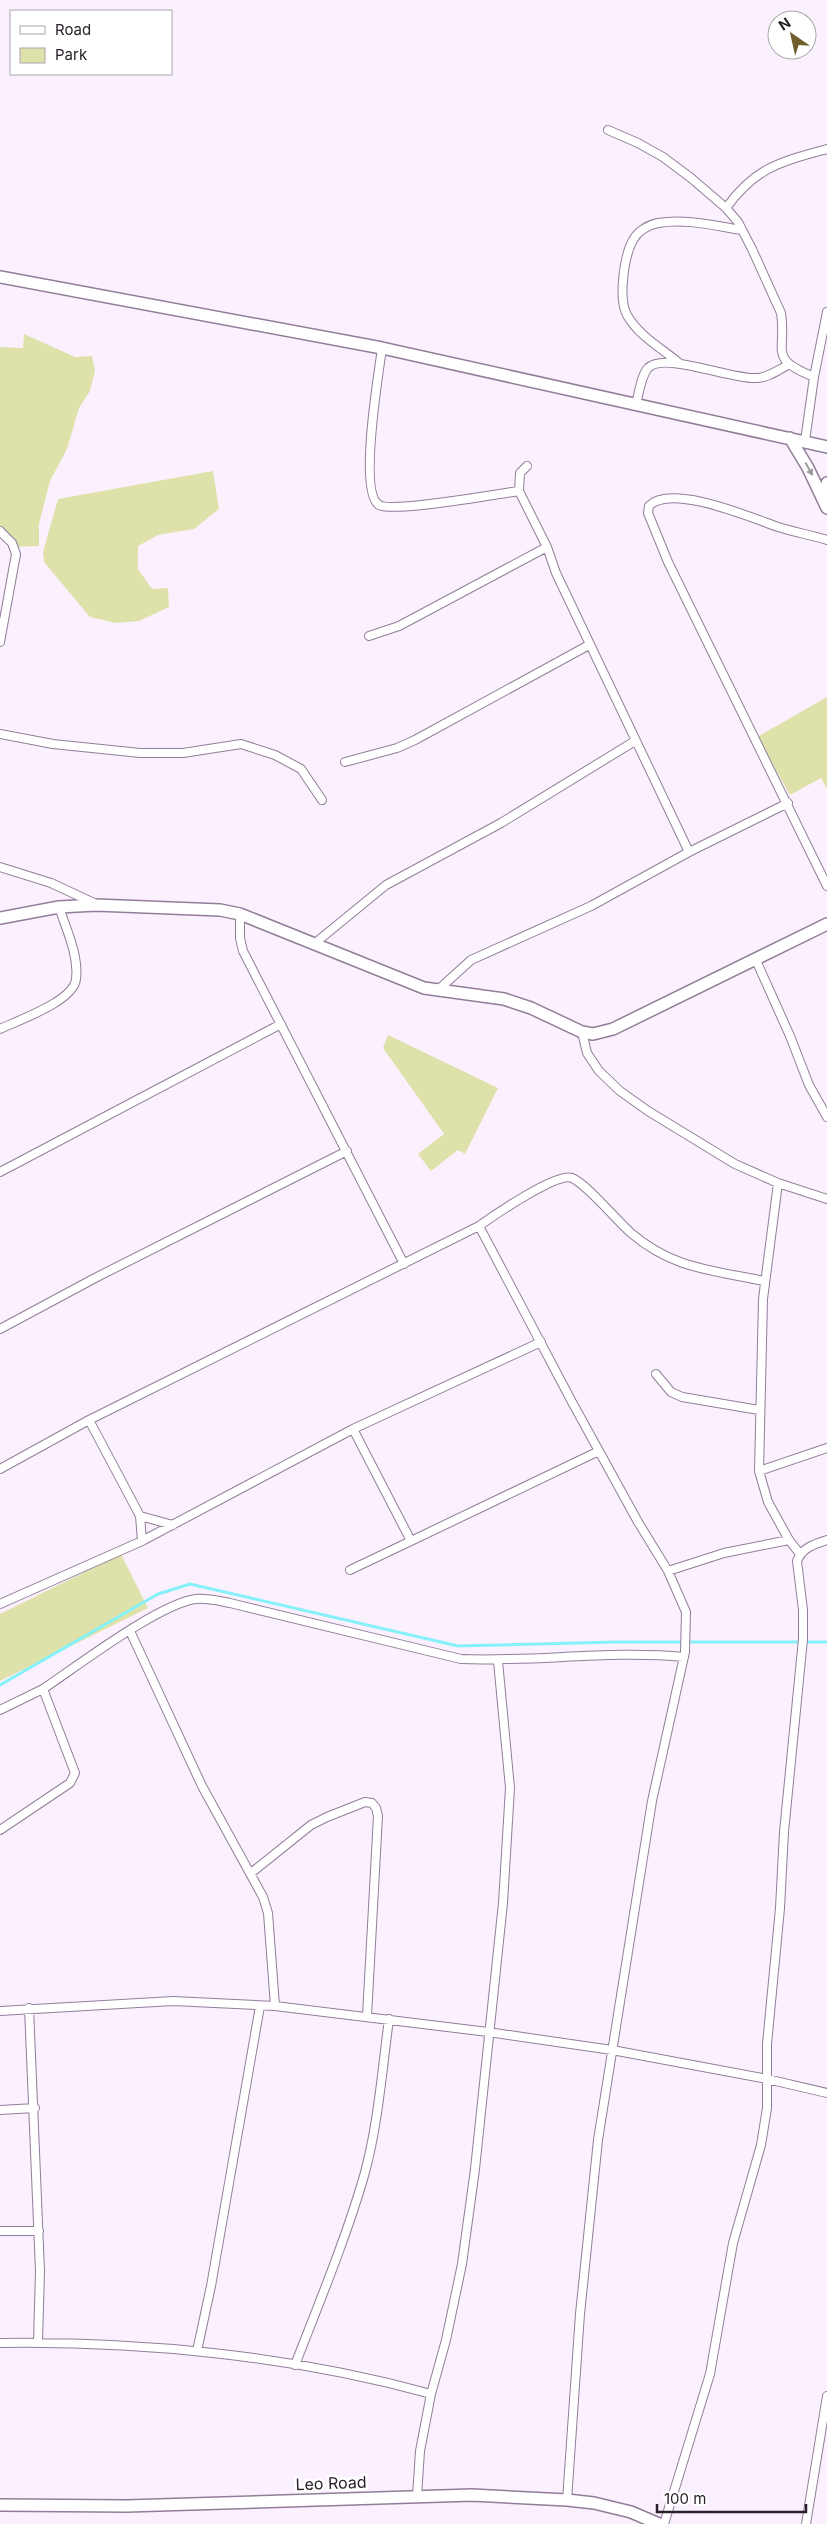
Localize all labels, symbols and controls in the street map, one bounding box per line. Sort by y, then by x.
legend [10,10,172,75]
north arrow [767,10,817,60]
text: N [775,14,794,34]
text: Road [55,20,91,39]
text: Park [55,45,88,64]
one-way arrow [804,463,813,476]
street label: Leo Road [295,2472,367,2494]
scale bar [657,2482,806,2514]
text: 100 m [664,2489,706,2508]

